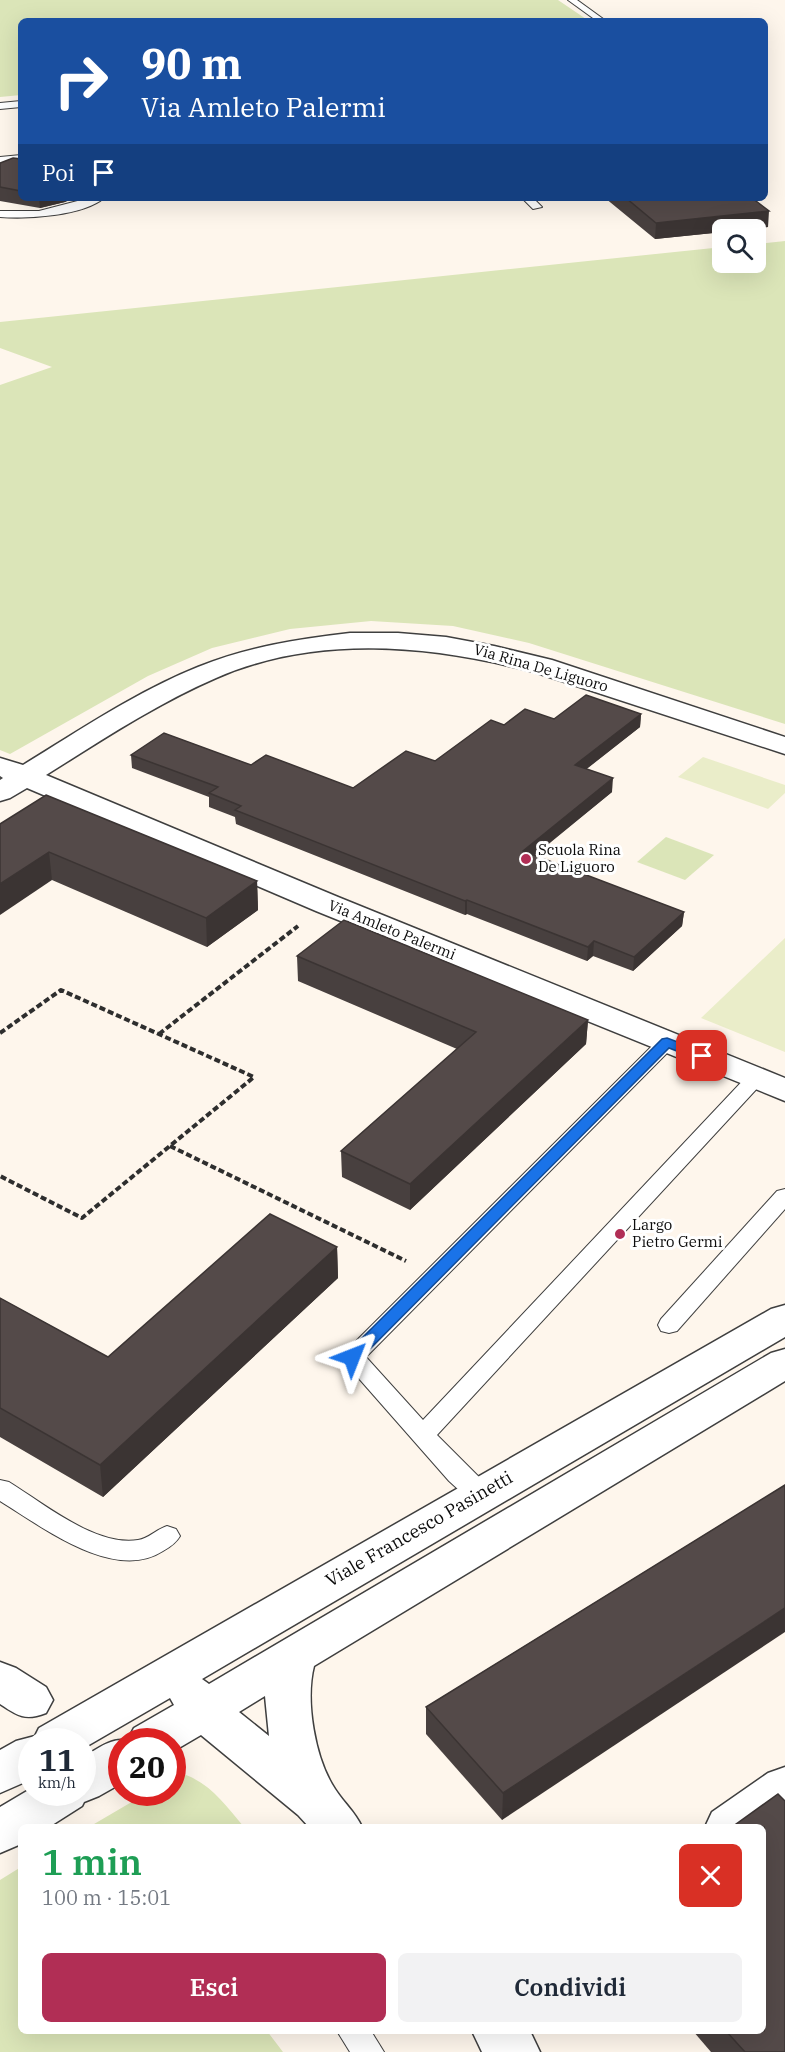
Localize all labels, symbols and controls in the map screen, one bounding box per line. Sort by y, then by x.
text: 90 m [141,36,242,91]
icon: right [42,42,120,120]
text: Via Amleto Palermi [141,89,386,124]
icon: arrive [87,156,120,189]
text: Poi [42,158,75,187]
map controls [712,219,766,273]
button: search [712,219,766,273]
street label: Via Rina De Liguoro [472,639,611,696]
place label: Scuola Rina De Liguoro [538,840,621,876]
marker: Scuola Rina De Liguoro [519,852,533,866]
street label: Via Amleto Palermi [326,895,459,964]
pin [676,1030,727,1081]
icon: arrive [685,1039,718,1072]
place label: Largo Pietro Germi [632,1215,723,1251]
marker: Largo Pietro Germi [613,1227,627,1241]
position arrow [320,1325,384,1389]
street label: Viale Francesco Pasinetti [321,1465,517,1592]
speed limit sign: 20 [108,1728,186,1806]
text: 11 [39,1740,75,1779]
text: km/h [38,1773,76,1792]
text: 1 min [42,1838,142,1885]
button: close [679,1844,742,1907]
text: 100 m · 15:01 [42,1884,171,1911]
button: Esci [42,1953,386,2022]
button: Condividi [398,1953,742,2022]

